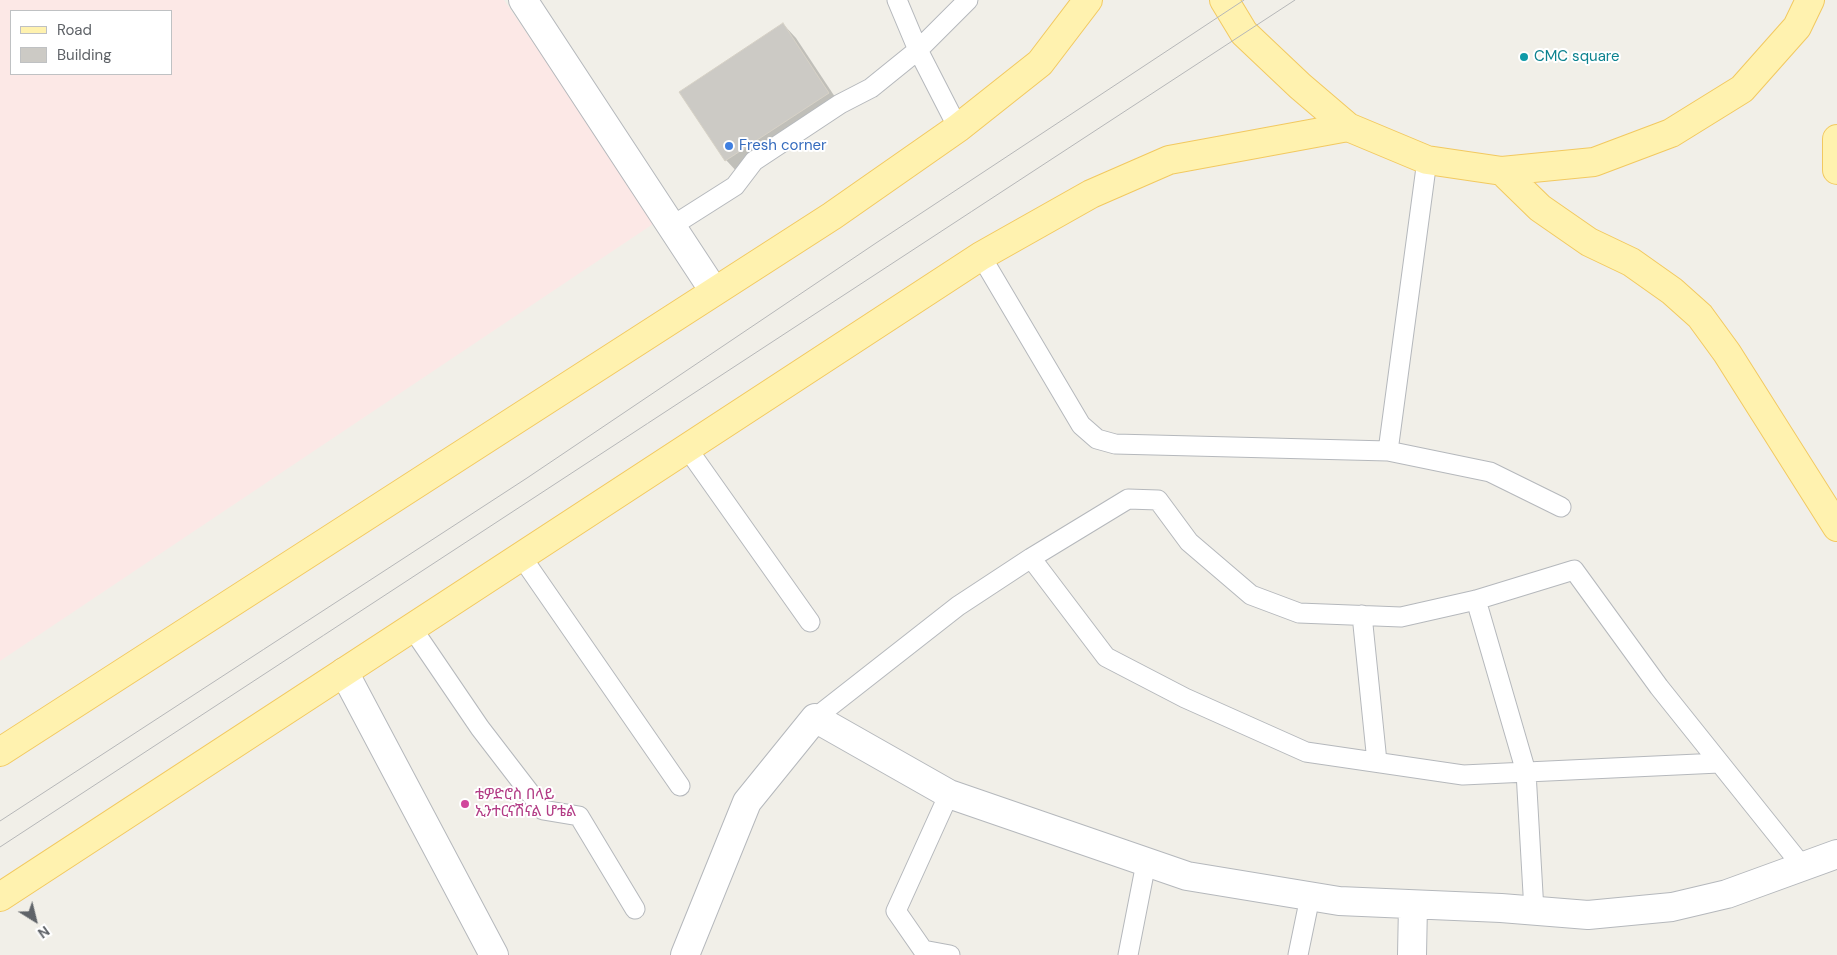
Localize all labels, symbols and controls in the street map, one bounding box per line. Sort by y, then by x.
legend [10,10,172,75]
text: Road [57,20,92,40]
text: Building [57,45,112,65]
place label: CMC square [1534,48,1620,66]
marker: CMC square [1518,51,1530,63]
place label: Fresh corner [739,137,827,155]
marker: Fresh corner [723,140,735,152]
place label: ቴዎድሮስ በላይ ኢንተርናሽናል ሆቴል [475,786,576,821]
marker: ቴዎድሮስ በላይ ኢንተርናሽናል ሆቴል [459,798,471,810]
north arrow [10,895,60,945]
text: N [34,922,53,942]

